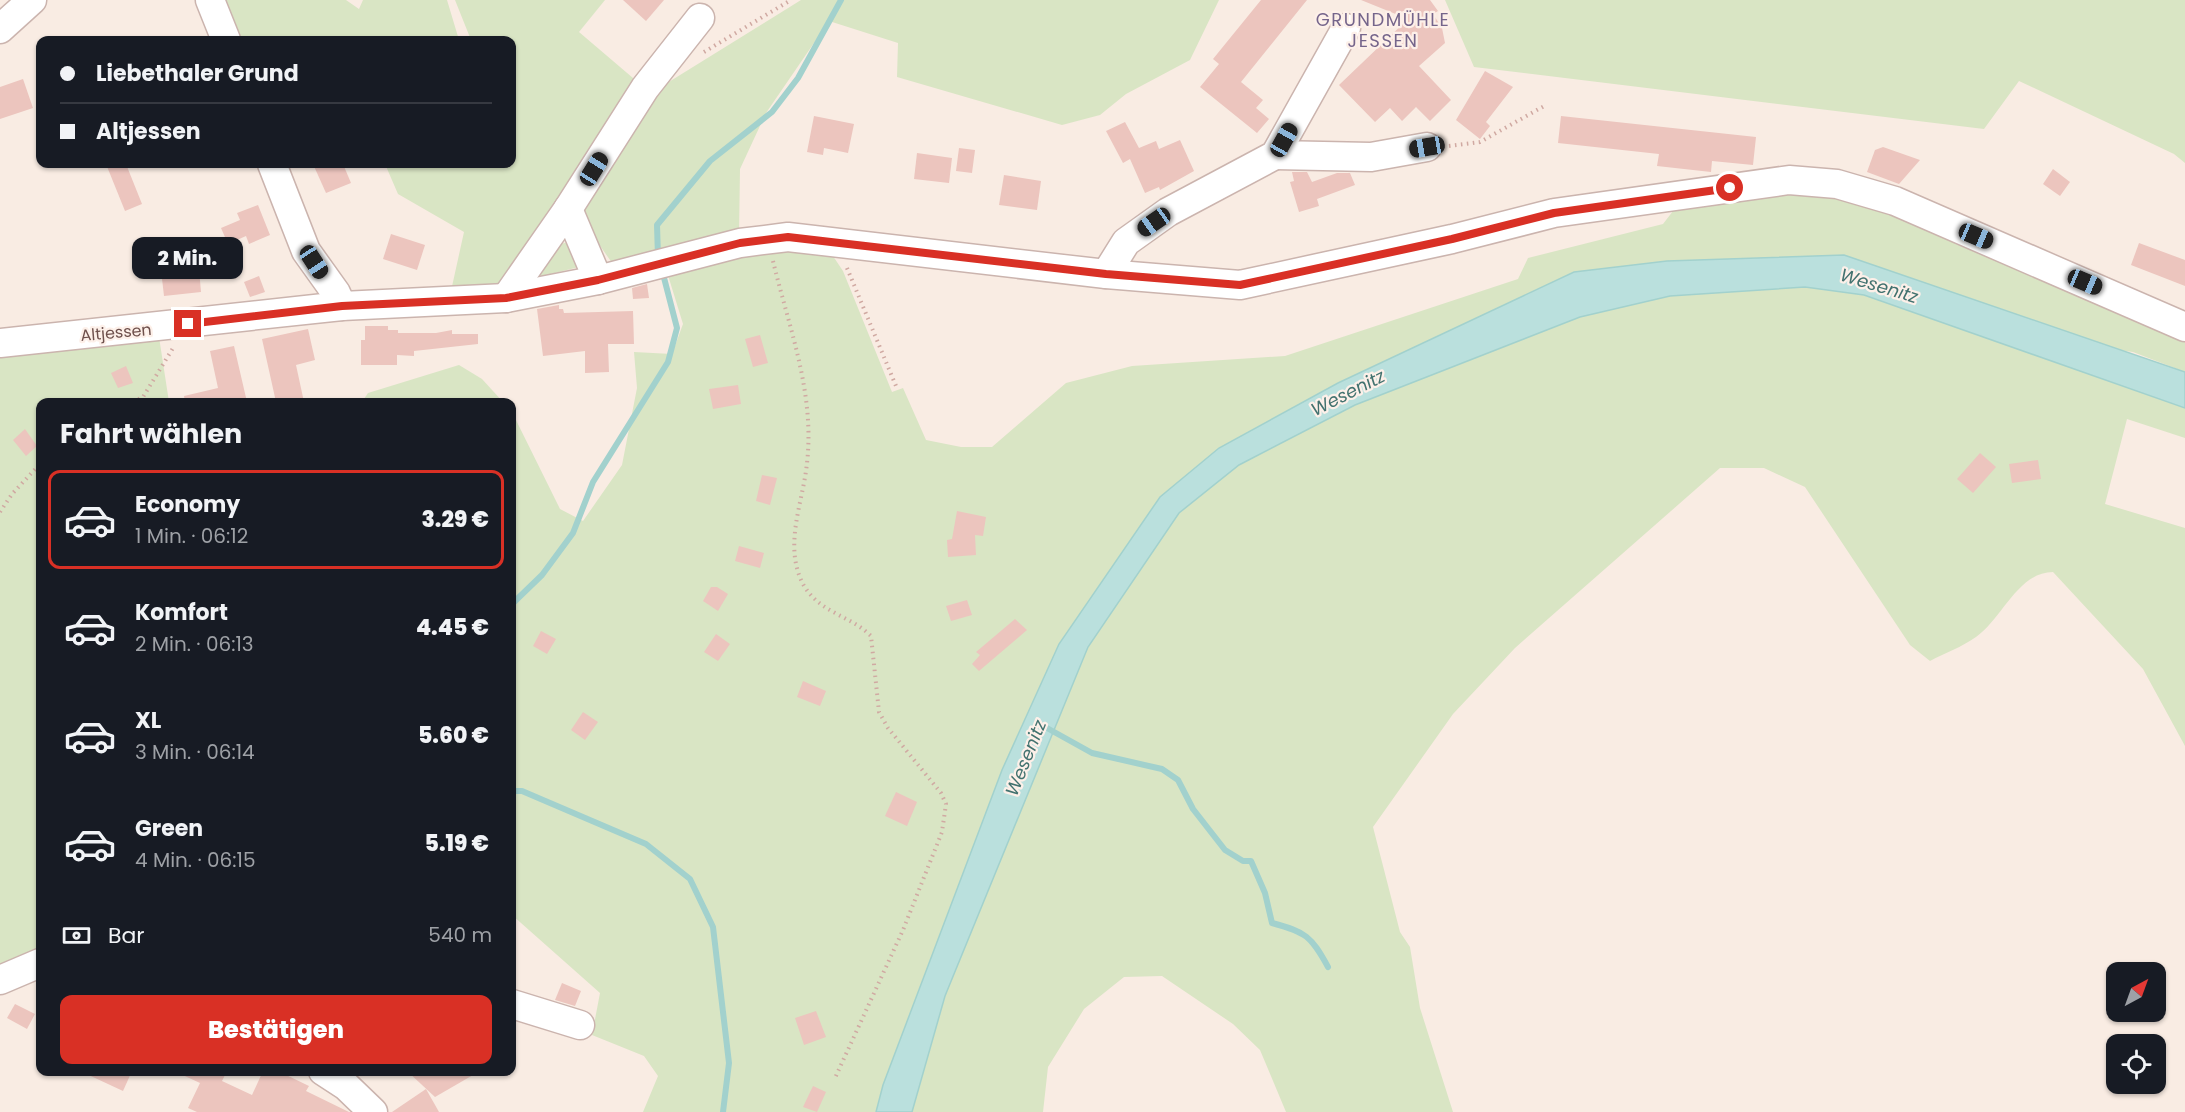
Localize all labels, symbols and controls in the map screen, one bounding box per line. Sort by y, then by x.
district label: GRUNDMÜHLE JESSEN [1316,7,1450,53]
text: Liebethaler Grund [96,58,299,89]
text: Altjessen [96,116,201,147]
car [1267,120,1301,160]
car [1408,135,1446,159]
car [577,149,611,189]
route start [1716,174,1743,201]
car [1134,204,1174,240]
car [1956,221,1996,251]
callout: 2 Min. [132,237,243,279]
car [297,242,331,282]
text: 2 Min. [158,244,217,272]
water label: Wesenitz [1837,262,1922,309]
car [2065,267,2105,297]
route end [174,310,201,337]
street label: Altjessen [80,318,153,347]
water label: Wesenitz [1306,363,1390,422]
text: Fahrt wählen [60,415,242,452]
text: Economy [135,489,240,520]
icon: car [63,493,117,547]
text: 3.29 € [421,504,489,535]
text: 1 Min. · 06:12 [135,522,248,550]
text: Komfort [135,597,228,628]
icon: car [63,601,117,655]
text: 4.45 € [416,612,489,643]
text: 2 Min. · 06:13 [135,630,254,658]
text: XL [135,705,161,736]
icon: car [63,709,117,763]
water label: Wesenitz [999,715,1052,800]
text: 5.60 € [418,720,489,751]
text: 3 Min. · 06:14 [135,738,255,766]
text: Green [135,813,203,844]
icon: car [63,817,117,871]
text: 5.19 € [424,828,489,859]
text: 4 Min. · 06:15 [135,846,255,874]
icon: cash [60,919,93,952]
text: Bar [108,920,145,951]
text: 540 m [428,921,492,949]
north arrow [2106,962,2166,1022]
map controls [2106,962,2166,1094]
button: Bestätigen [60,995,492,1064]
button: locate [2106,1034,2166,1094]

